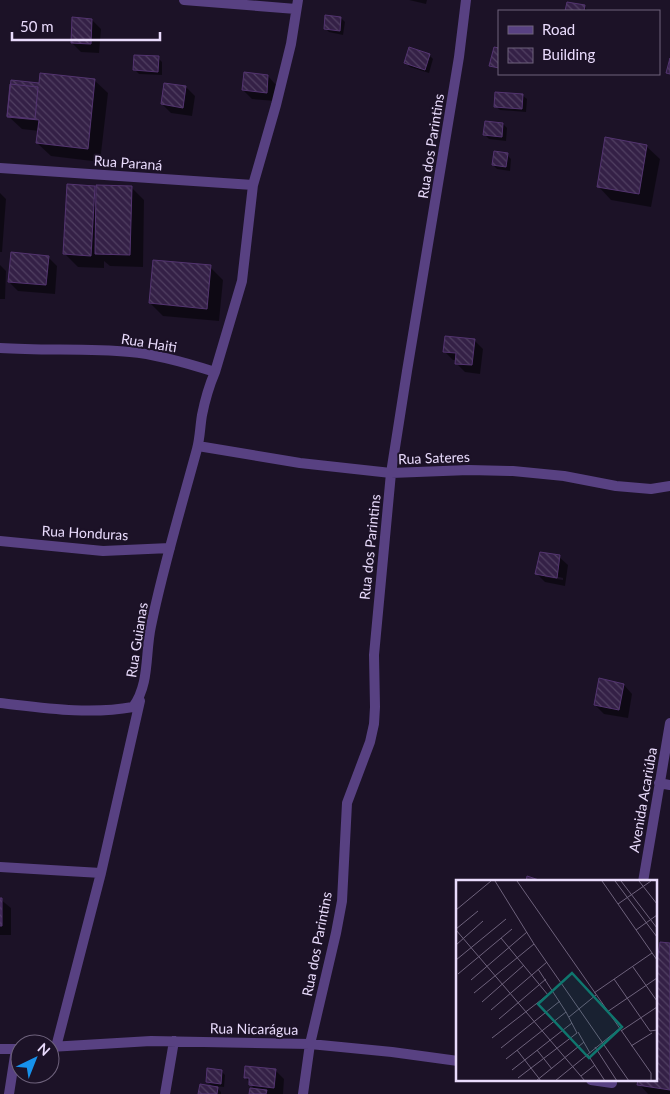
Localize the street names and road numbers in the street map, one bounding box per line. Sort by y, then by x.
street label: Rua dos Parintins [414,92,447,200]
street label: Rua Paraná [93,152,163,173]
street label: Rua Haiti [120,330,178,355]
street label: Rua Sateres [398,448,470,467]
street label: Rua dos Parintins [356,493,384,601]
street label: Rua Honduras [41,522,129,543]
street label: Rua Guianas [122,601,151,679]
street label: Avenida Acariúba [625,746,660,854]
street label: Rua dos Parintins [298,890,335,998]
street label: Rua Nicarágua [210,1019,298,1038]

